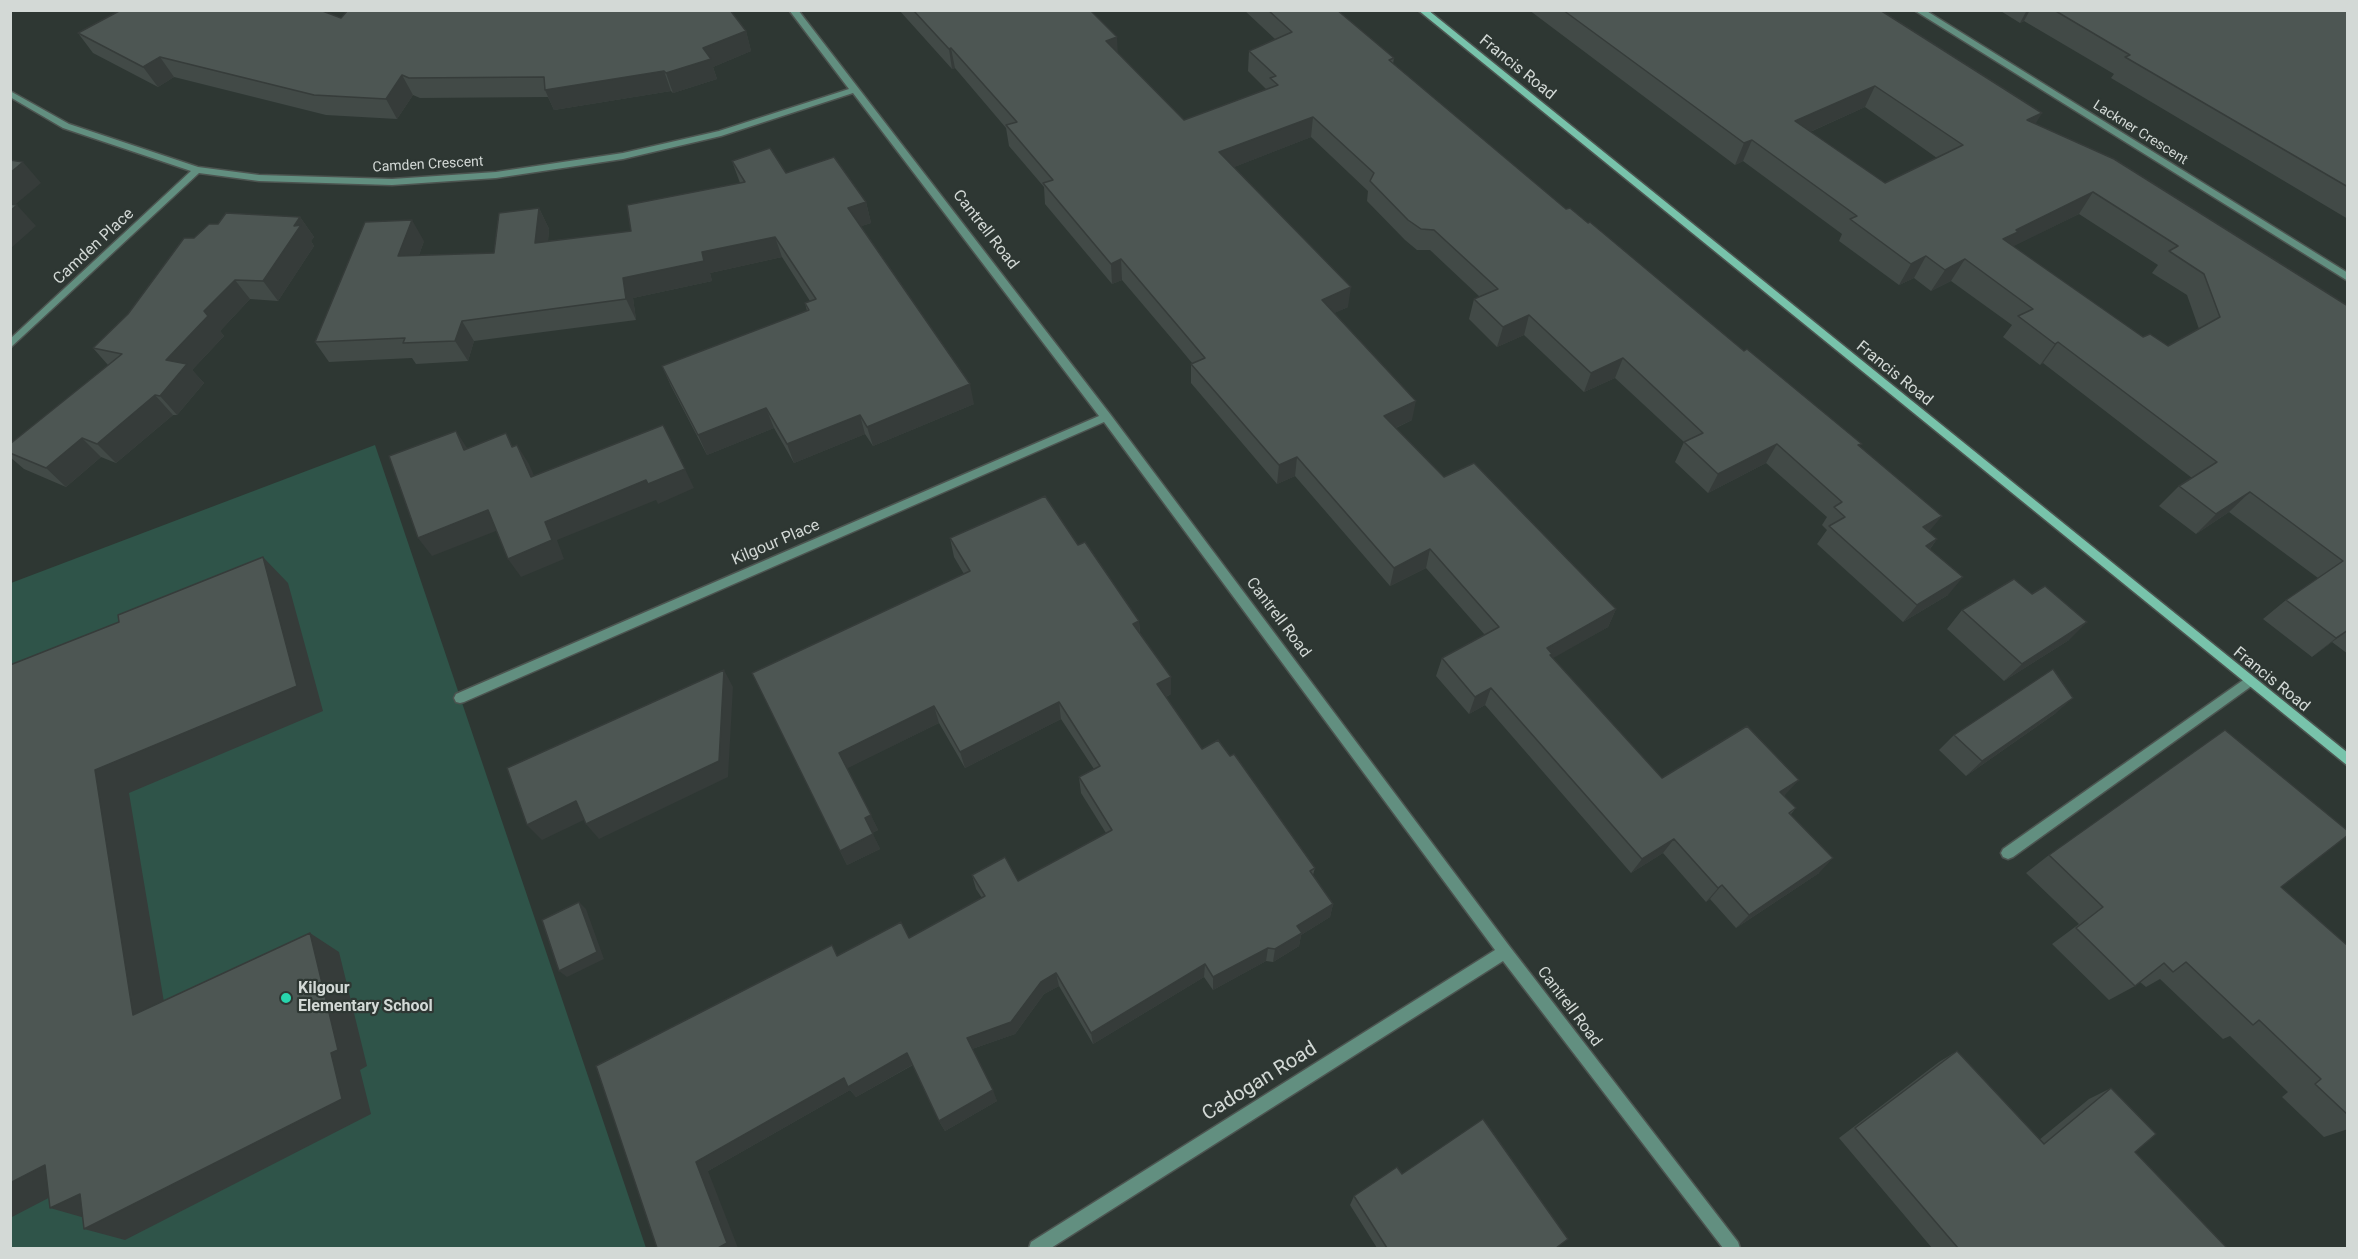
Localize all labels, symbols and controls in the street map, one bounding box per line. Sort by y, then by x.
street label: Francis Road [1475,31,1559,105]
street label: Lackner Crescent [2090,97,2190,169]
street label: Camden Crescent [372,154,484,176]
street label: Cantrell Road [948,186,1022,274]
street label: Camden Place [50,205,138,289]
street label: Francis Road [1852,337,1936,411]
street label: Kilgour Place [729,516,823,570]
street label: Cantrell Road [1242,574,1314,662]
street label: Francis Road [2229,643,2313,717]
street label: Cantrell Road [1533,963,1605,1051]
place label: Kilgour Elementary School [298,979,433,1017]
marker: Kilgour Elementary School [279,991,293,1005]
street label: Cadogan Road [1198,1037,1322,1127]

